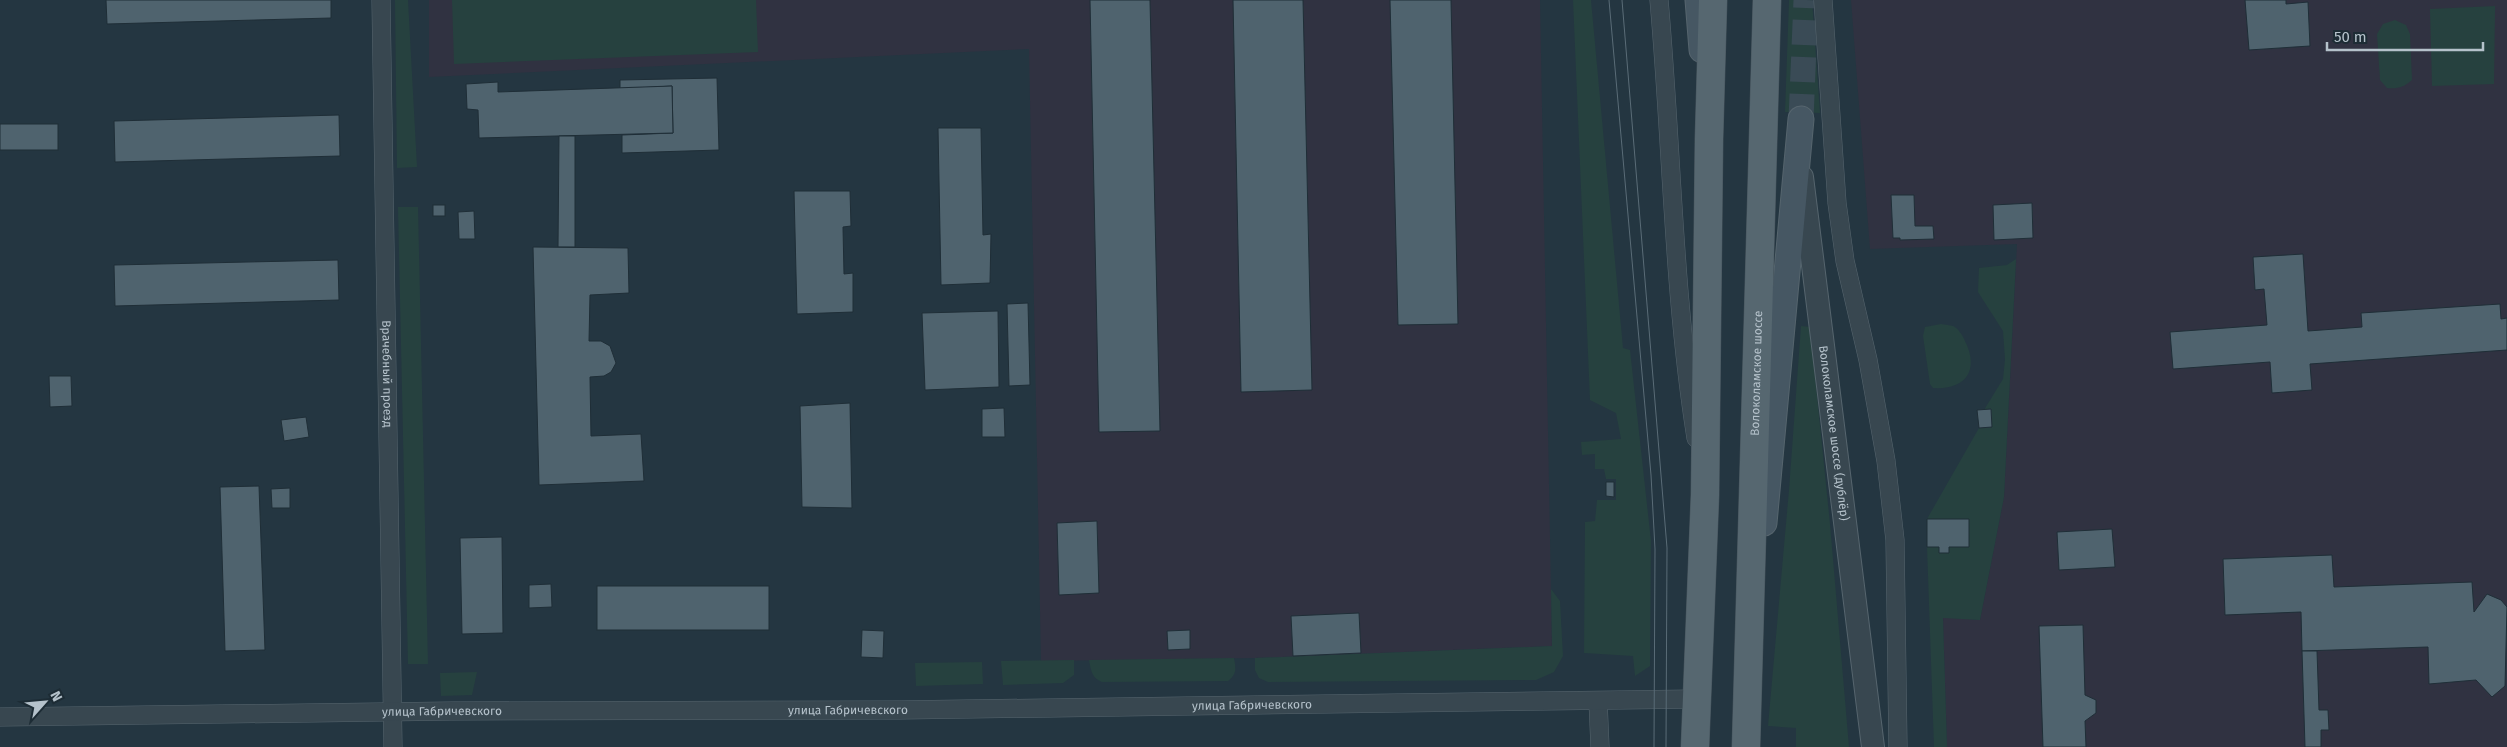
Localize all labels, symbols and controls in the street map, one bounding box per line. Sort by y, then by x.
scale bar [2327,20,2483,52]
text: 50 m [2334,28,2367,46]
street label: Волоколамское шоссе [1748,310,1765,436]
street label: Врачебный проезд [379,320,395,428]
street label: Волоколамское шоссе (дублёр) [1816,345,1852,522]
north arrow [20,677,70,727]
text: N [46,688,66,704]
street label: улица Габричевского [1192,697,1312,713]
street label: улица Габричевского [788,703,908,717]
street label: улица Габричевского [382,704,502,719]

